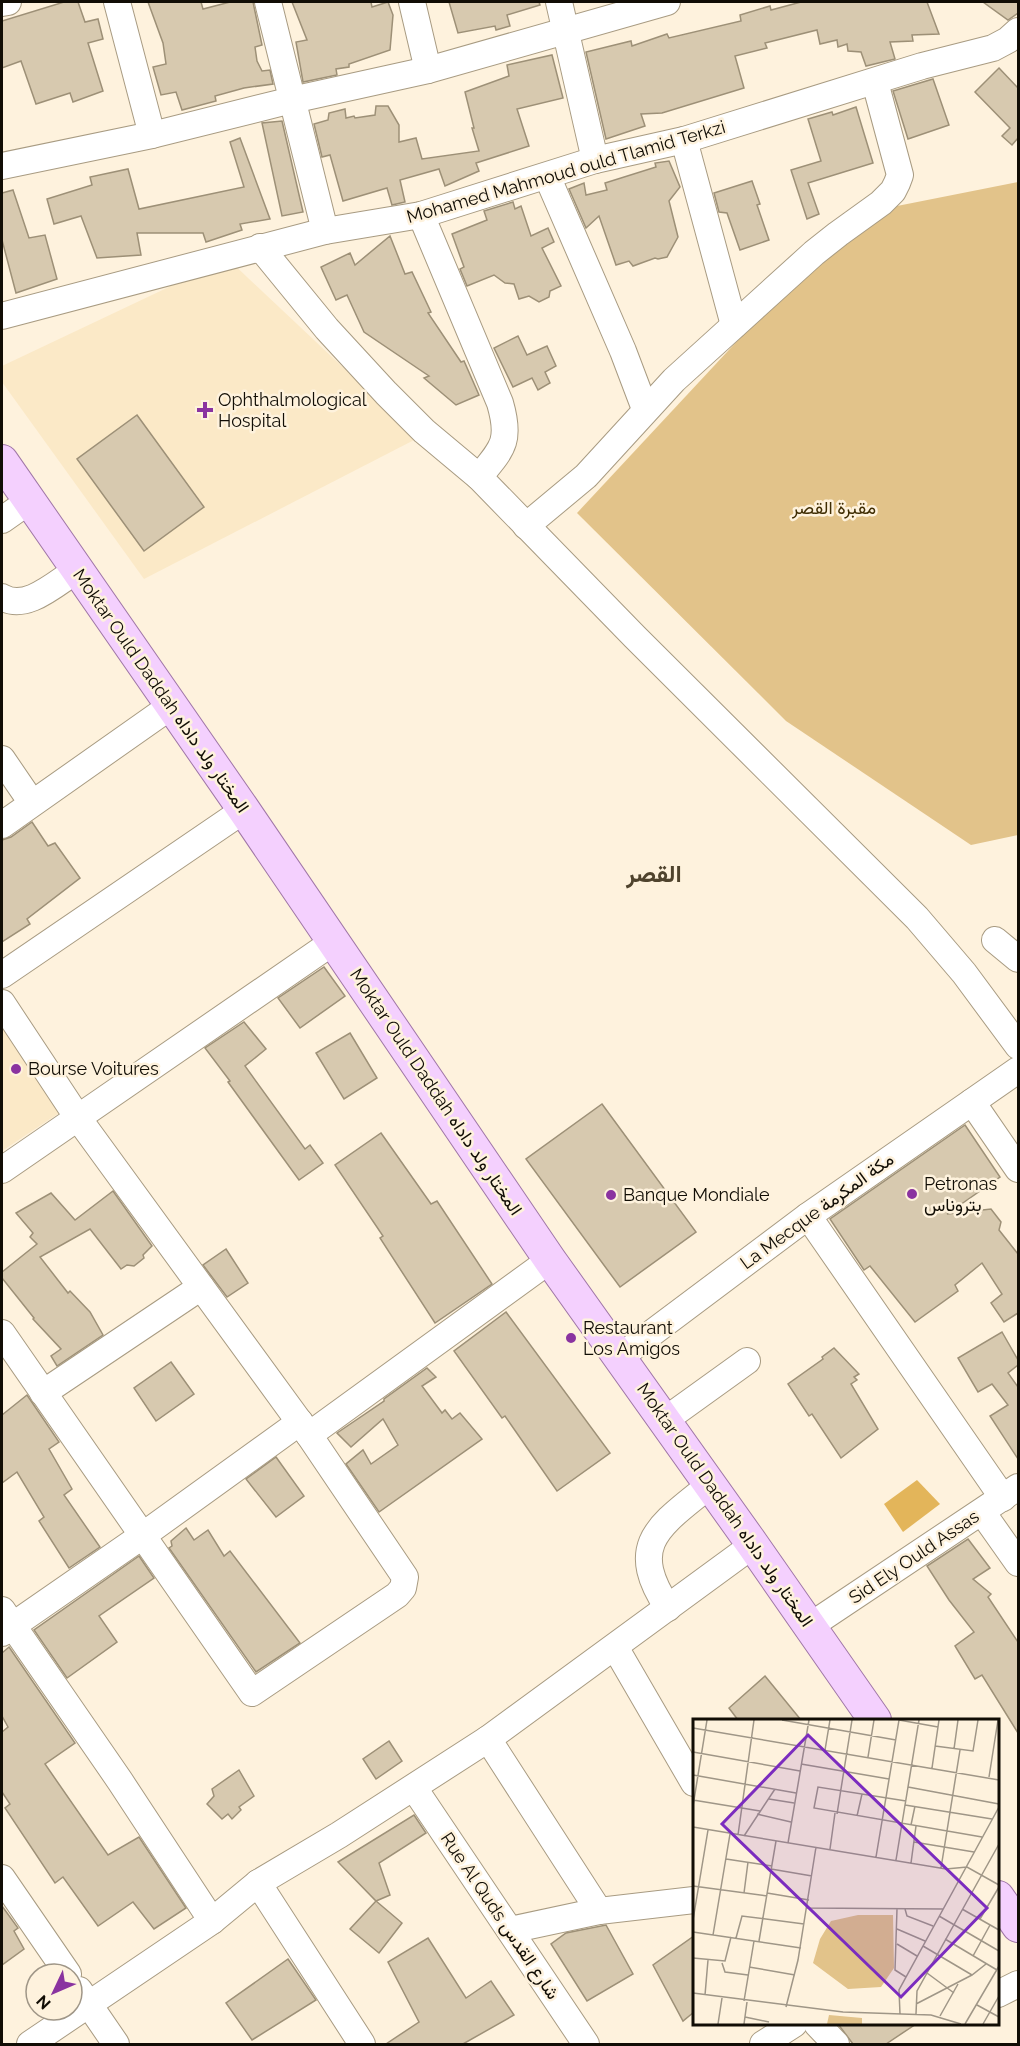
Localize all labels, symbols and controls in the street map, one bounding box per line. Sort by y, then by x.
street label: Mohamed Mahmoud ould Tlamid Terkzi [404,116,728,227]
place label: Ophthalmological Hospital [218,389,367,431]
marker: Ophthalmological Hospital [196,401,214,419]
park label: مقبرة القصر [791,497,876,519]
street label: Moktar Ould Daddah المختار ولد داداه [68,565,254,817]
district label: القصر [625,859,682,889]
street label: Moktar Ould Daddah المختار ولد داداه [345,965,527,1219]
place label: Bourse Voitures [28,1058,159,1079]
marker: Bourse Voitures [9,1062,23,1076]
street label: La Mecque مكة المكرمة [736,1148,898,1274]
place label: Petronas بتروناس [924,1173,998,1216]
place label: Banque Mondiale [623,1184,770,1205]
marker: Petronas بتروناس [905,1187,919,1201]
marker: Banque Mondiale [604,1188,618,1202]
place label: Restaurant Los Amigos [583,1317,680,1359]
marker: Restaurant Los Amigos [564,1331,578,1345]
street label: Moktar Ould Daddah المختار ولد داداه [632,1379,818,1631]
street label: Sid Ely Ould Assas [845,1505,983,1608]
inset map [693,1719,999,2025]
street label: Rue Al Quds شارع القدس [435,1828,564,2004]
north arrow [24,1962,84,2022]
text: N [32,1991,55,2013]

